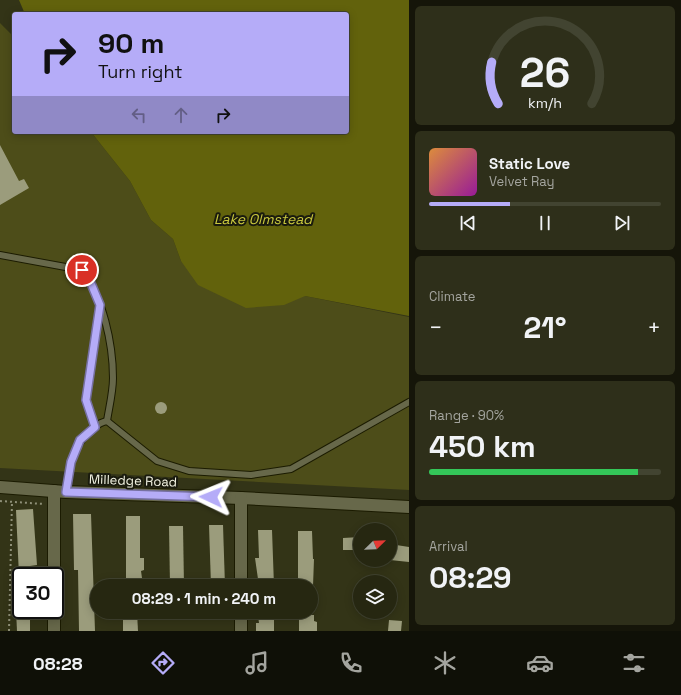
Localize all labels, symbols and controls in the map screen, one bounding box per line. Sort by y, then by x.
text: 90 m [98,25,164,61]
icon: right [32,28,84,80]
text: 26 [520,45,570,98]
text: Turn right [98,60,182,83]
text: km/h [528,93,562,111]
icon: left [128,104,150,126]
icon: ahead [170,104,192,126]
icon: right [212,104,234,126]
text: Static Love [489,154,570,173]
text: Velvet Ray [489,173,554,190]
water label: Lake Olmstead [214,210,314,228]
icon: previous [457,212,479,234]
icon: pause [534,212,556,234]
icon: next [611,212,633,234]
pin [65,253,99,287]
icon: arrive [71,259,93,281]
text: Climate [429,288,475,305]
text: 21° [523,308,567,347]
text: − [429,313,443,341]
text: + [647,313,661,341]
text: Range · 90% [429,407,504,424]
text: 450 km [429,427,536,466]
street label: Milledge Road [89,470,177,491]
position arrow [190,476,232,518]
north arrow [353,523,397,567]
map controls [353,523,397,619]
text: Arrival [429,538,468,555]
text: 08:29 [429,558,512,597]
speed limit sign: 30 [12,567,64,619]
button: layers [353,575,397,619]
text: 08:29 · 1 min · 240 m [132,589,276,608]
icon: directions [149,649,177,677]
icon: music [243,649,271,677]
icon: phone [337,649,365,677]
icon: climate [431,649,459,677]
icon: car [526,649,554,677]
icon: filters [620,649,648,677]
text: 08:28 [33,652,82,675]

